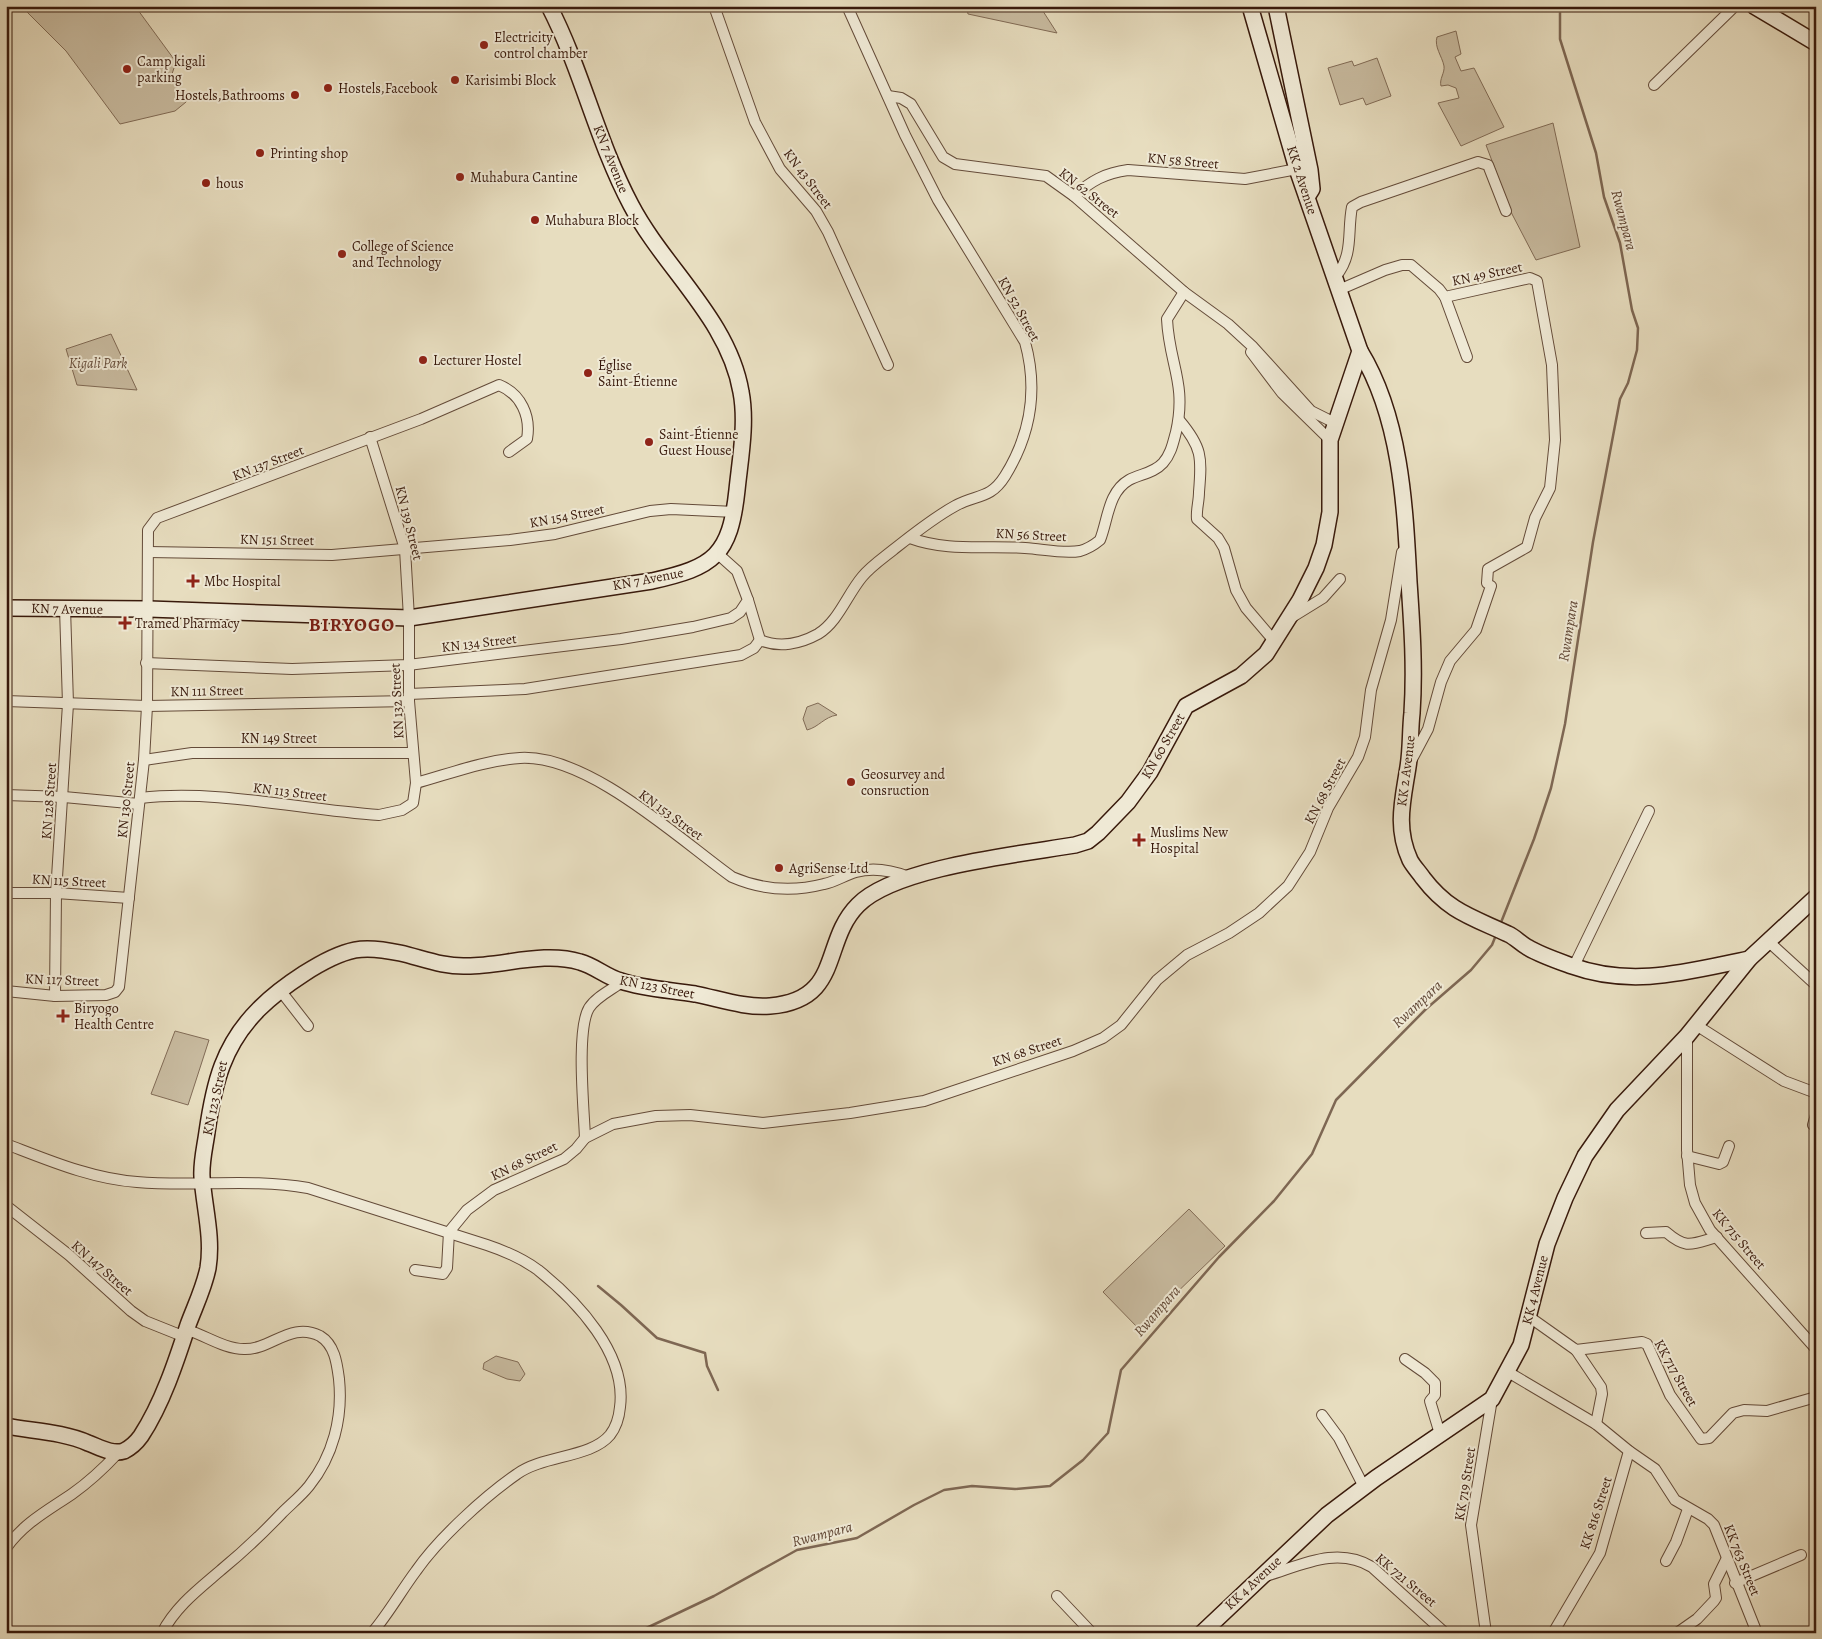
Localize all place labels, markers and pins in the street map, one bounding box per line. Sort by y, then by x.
place label: Electricity control chamber [494,28,588,63]
marker: Electricity control chamber [478,39,490,51]
place label: Camp kigali parking [137,52,206,87]
marker: Camp kigali parking [121,63,133,75]
place label: Karisimbi Block [465,71,556,90]
marker: Karisimbi Block [449,74,461,86]
place label: Hostels,Facebook [338,79,438,98]
marker: Hostels,Facebook [322,82,334,94]
place label: Hostels,Bathrooms [175,86,285,105]
marker: Hostels,Bathrooms [289,89,301,101]
place label: Printing shop [270,144,348,163]
marker: Printing shop [254,147,266,159]
place label: Muhabura Cantine [470,168,578,187]
marker: Muhabura Cantine [454,171,466,183]
place label: hous [216,174,244,193]
marker: hous [200,177,212,189]
place label: Muhabura Block [545,211,639,230]
marker: Muhabura Block [529,214,541,226]
place label: College of Science and Technology [352,237,454,272]
marker: College of Science and Technology [336,248,348,260]
place label: Lecturer Hostel [433,351,522,370]
marker: Lecturer Hostel [417,354,429,366]
place label: Église Saint-Étienne [598,356,678,391]
marker: Église Saint-Étienne [582,367,594,379]
place label: Saint-Étienne Guest House [659,425,739,460]
marker: Saint-Étienne Guest House [643,436,655,448]
place label: Mbc Hospital [204,572,281,591]
marker: Mbc Hospital [186,574,200,588]
place label: Tramed Pharmacy [135,614,240,633]
marker: Tramed Pharmacy [119,617,131,629]
place label: Geosurvey and consruction [861,765,946,800]
marker: Geosurvey and consruction [845,776,857,788]
place label: Muslims New Hospital [1150,823,1228,858]
marker: Muslims New Hospital [1132,833,1146,847]
place label: AgriSense Ltd [788,859,869,878]
marker: AgriSense Ltd [773,862,785,874]
place label: Biryogo Health Centre [74,999,154,1034]
marker: Biryogo Health Centre [56,1009,70,1023]

